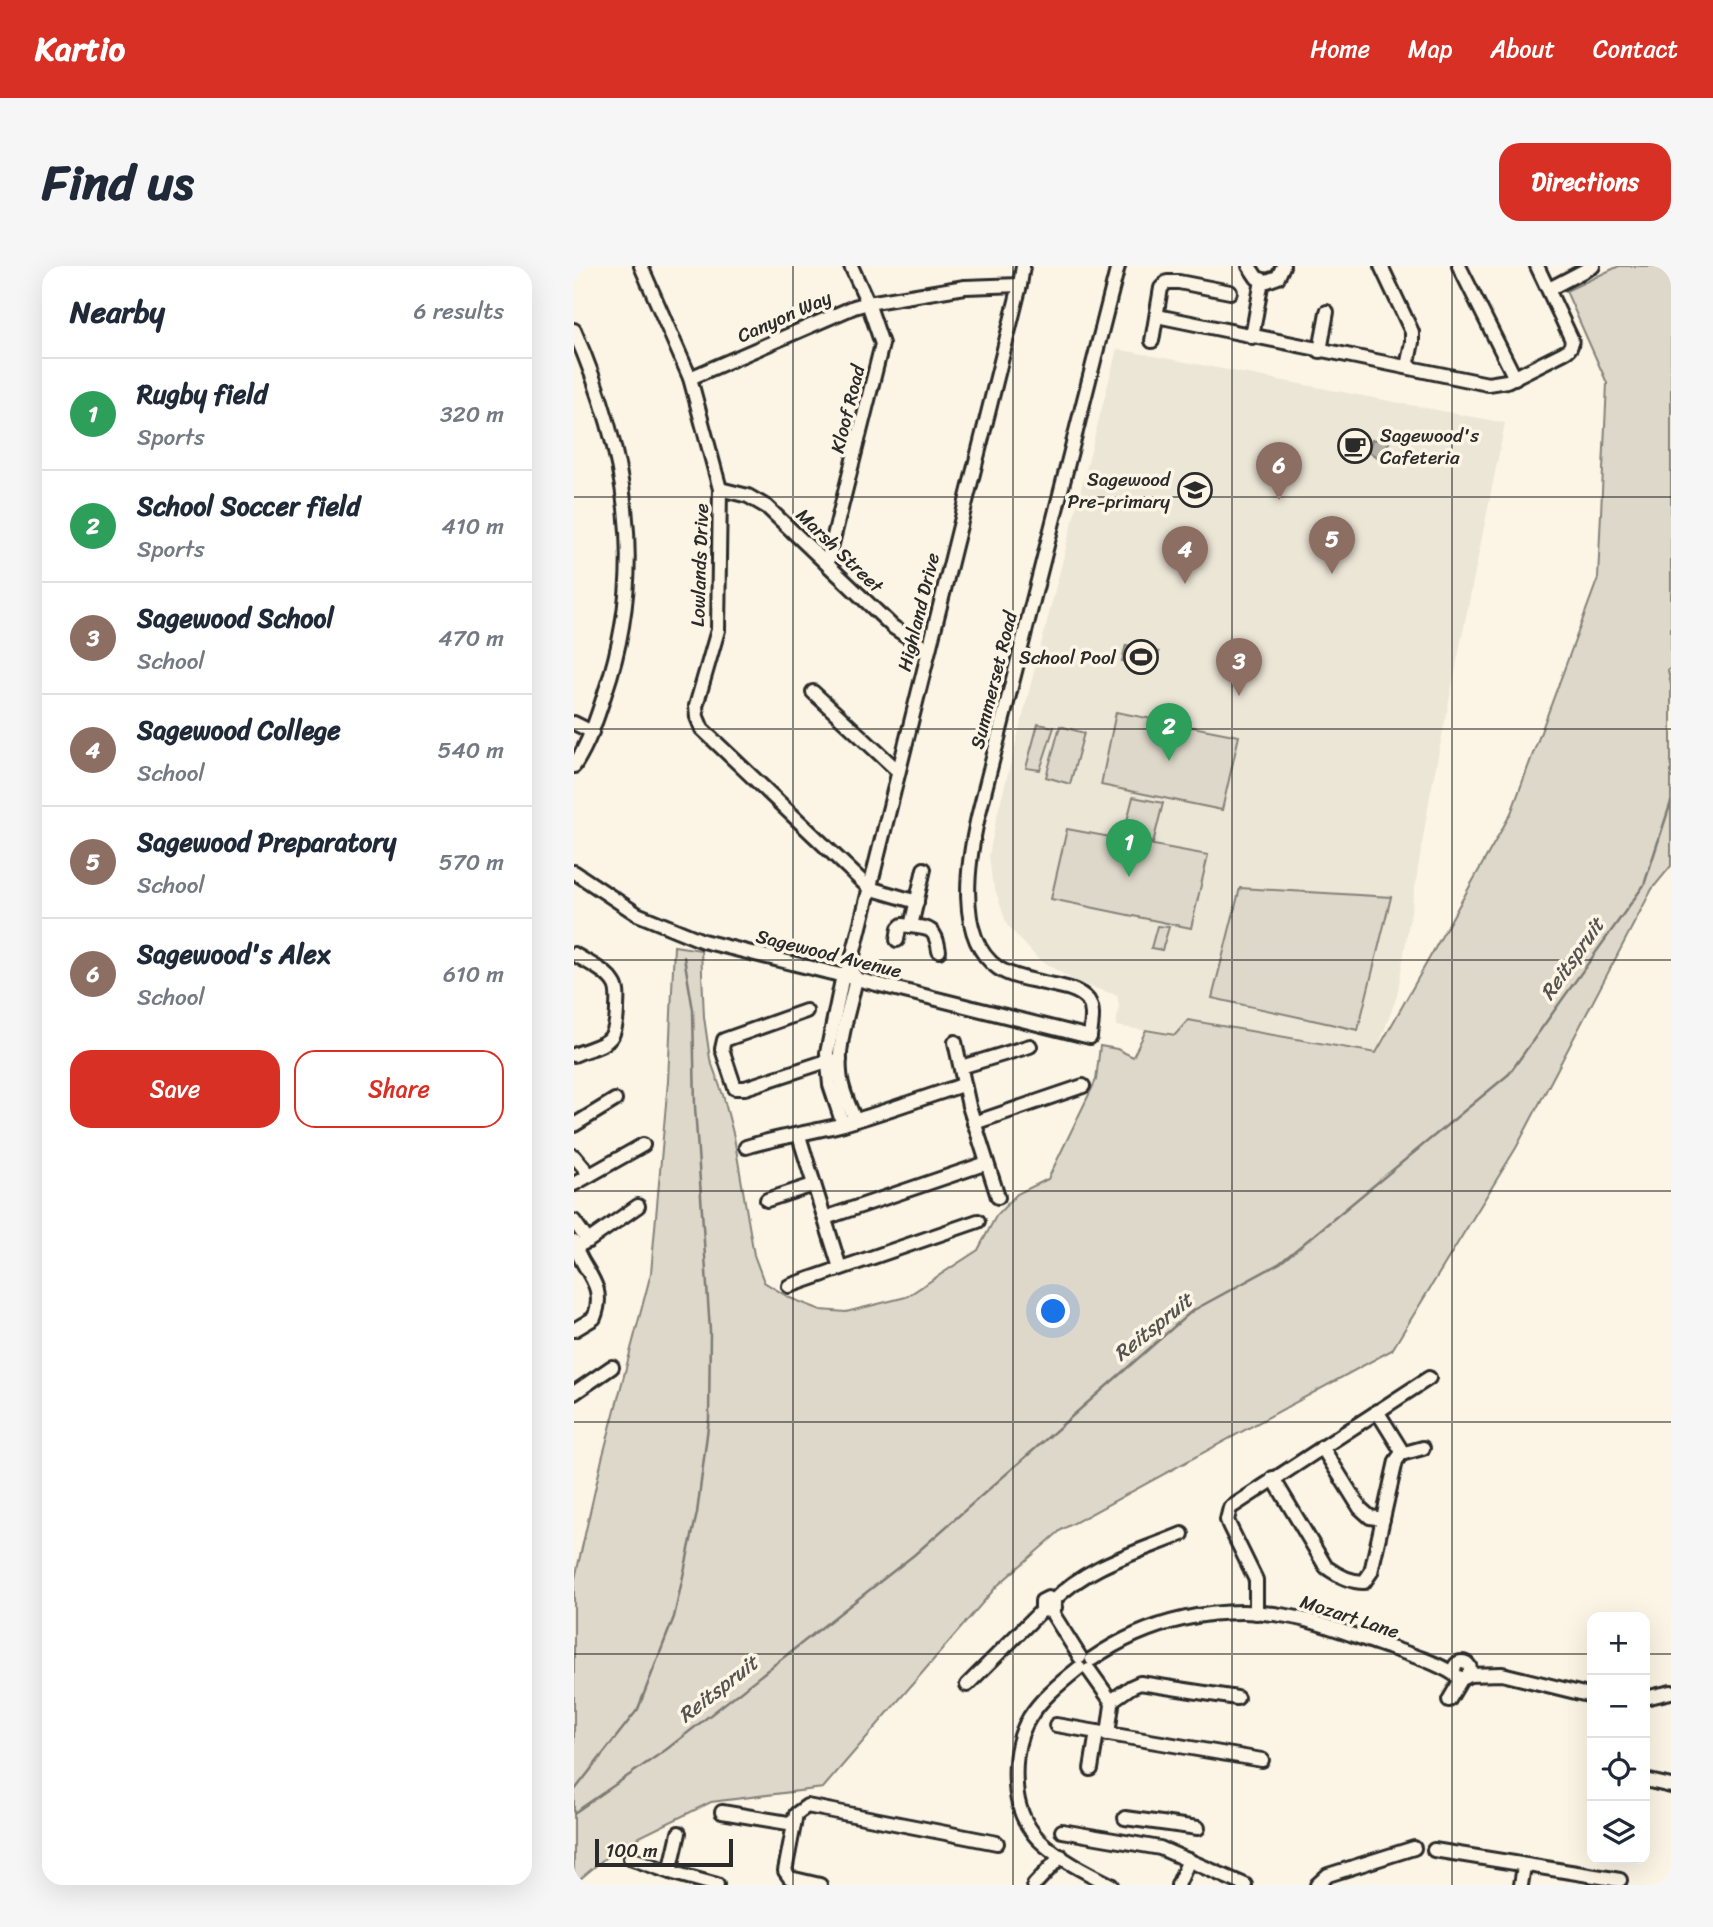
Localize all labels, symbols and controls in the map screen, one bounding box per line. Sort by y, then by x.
text: Kartio [35,20,125,78]
text: Home [1310,28,1370,70]
text: Map [1408,28,1452,70]
text: About [1490,28,1555,70]
text: Contact [1593,28,1678,70]
text: Find us [42,139,194,226]
button: Directions [1499,143,1671,221]
street label: Canyon Way [732,281,837,352]
text: Nearby [70,285,165,339]
text: 6 results [414,291,504,332]
street label: Kloof Road [821,360,875,457]
text: Rugby field [137,371,268,417]
text: 1 [88,394,98,435]
text: 320 m [440,394,504,435]
text: Sports [137,417,205,458]
place label: Sagewood's Cafeteria [1380,419,1479,474]
cafe icon: Sagewood's Cafeteria [1336,427,1374,465]
pin: 6 [1256,442,1302,500]
place label: Sagewood Pre-primary [1067,463,1172,518]
school or university icon: Sagewood Pre-primary [1176,471,1214,509]
text: School Soccer field [137,483,360,529]
street label: Marsh Street [788,500,892,602]
street label: Lowlands Drive [681,502,718,627]
text: 2 [86,506,100,547]
text: 410 m [442,506,504,547]
pin: 5 [1309,516,1355,574]
pin: 4 [1162,526,1208,584]
text: Sports [137,529,205,570]
street label: Highland Drive [888,549,949,675]
text: Sagewood School [137,595,334,641]
street label: Summerset Road [960,606,1027,752]
text: 3 [87,618,99,659]
text: 470 m [438,618,504,659]
sports icon: School Pool [1122,638,1160,676]
pin: 3 [1216,638,1262,696]
text: School [137,641,205,682]
place label: School Pool [1019,641,1117,674]
pin: 2 [1146,703,1192,761]
text: Sagewood College [137,707,341,753]
text: 4 [86,730,100,771]
text: 540 m [437,730,504,771]
text: School [137,753,205,794]
text: Sagewood Preparatory [137,819,396,865]
pin: 1 [1106,819,1152,877]
text: 5 [86,842,100,883]
text: 570 m [439,842,504,883]
text: School [137,865,205,906]
water label: Reitspruit [1529,907,1616,1008]
street label: Sagewood Avenue [752,919,905,988]
text: Sagewood's Alex [137,931,330,977]
text: 6 [86,954,100,995]
text: 610 m [443,954,504,995]
text: School [137,977,205,1018]
button: Save [70,1050,280,1128]
button: Share [294,1050,504,1128]
water label: Reitspruit [1104,1281,1204,1371]
your location [1036,1294,1070,1328]
street label: Mozart Lane [1296,1585,1404,1648]
map controls [1587,1612,1650,1864]
button: + [1587,1612,1650,1675]
water label: Reitspruit [669,1643,769,1733]
button: − [1587,1675,1650,1738]
button: locate [1587,1738,1650,1801]
button: layers [1587,1801,1650,1864]
text: 100 m [606,1834,658,1867]
scale bar [595,1836,733,1868]

